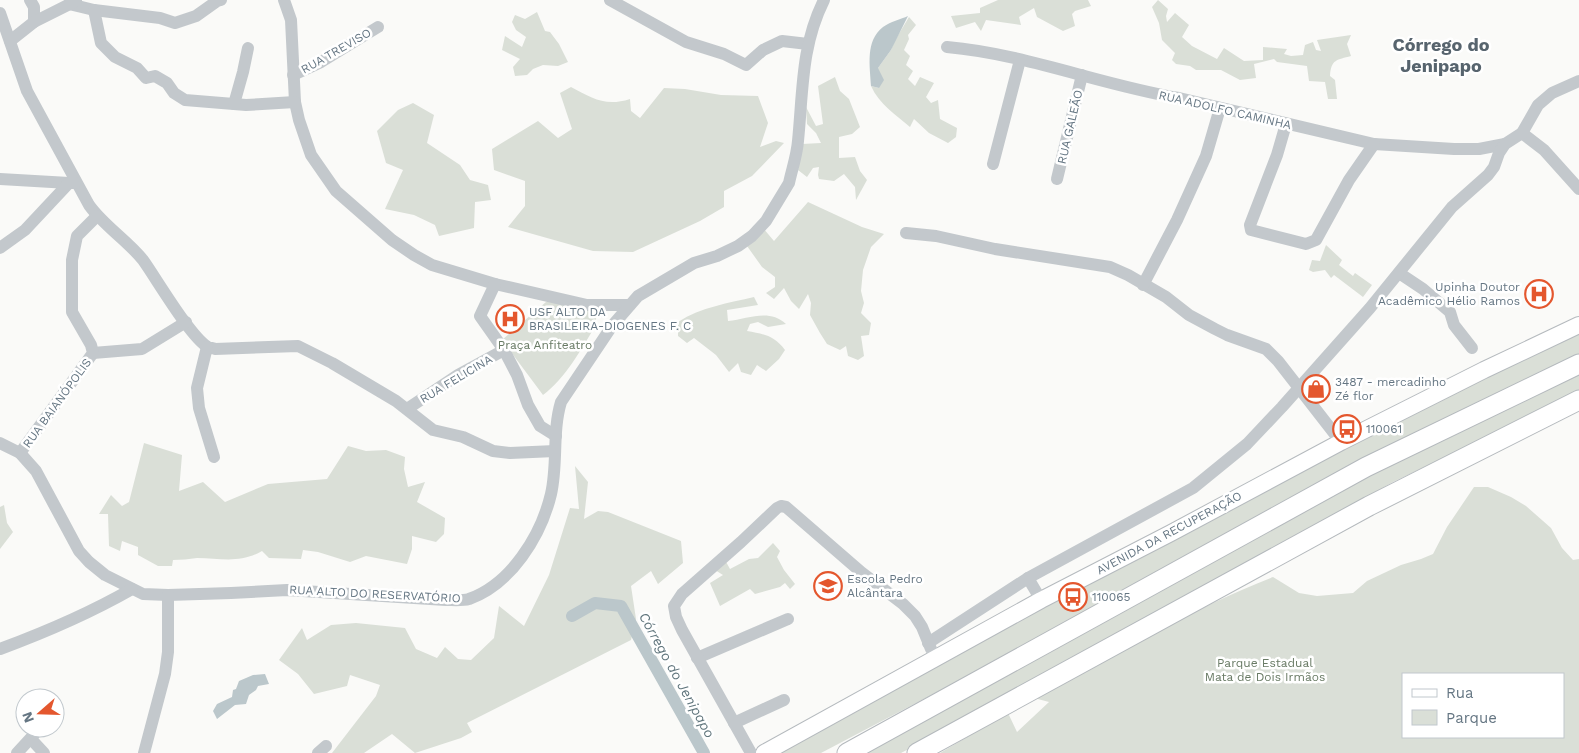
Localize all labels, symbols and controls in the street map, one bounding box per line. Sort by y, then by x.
street label: RUA TREVISO [299,25,373,77]
district label: Córrego do Jenipapo [1393,34,1490,76]
street label: RUA GALEÃO [1055,88,1085,166]
street label: RUA ADOLFO CAMINHA [1157,88,1293,132]
hospital icon: Upinha Doutor Acadêmico Hélio Ramos [1524,279,1554,309]
place label: Upinha Doutor Acadêmico Hélio Ramos [1378,280,1520,308]
hospital icon: USF ALTO DA BRASILEIRA-DIOGENES F. C [495,304,525,334]
place label: USF ALTO DA BRASILEIRA-DIOGENES F. C [529,305,691,333]
park label: Praça Anfiteatro [498,338,592,352]
street label: RUA FELICINA [417,352,495,406]
street label: RUA BAIANÓPOLIS [20,355,94,451]
shop icon: 3487 - mercadinho Zé flor [1301,374,1331,404]
place label: 3487 - mercadinho Zé flor [1335,375,1446,403]
bus stop icon: 110061 [1332,414,1362,444]
place label: 110061 [1366,422,1402,436]
street label: AVENIDA DA RECUPERAÇÃO [1094,489,1244,577]
school or university icon: Escola Pedro Alcântara [813,571,843,601]
place label: Escola Pedro Alcântara [847,572,923,600]
bus stop icon: 110065 [1058,582,1088,612]
street label: RUA ALTO DO RESERVATÓRIO [289,583,461,605]
place label: 110065 [1092,590,1131,604]
water label: Córrego do Jenipapo [636,609,718,741]
park label: Parque Estadual Mata de Dois Irmãos [1205,656,1325,684]
legend [1402,673,1564,738]
text: Rua [1446,684,1474,702]
north arrow [15,688,65,738]
text: Parque [1446,709,1497,727]
text: N [18,710,37,725]

